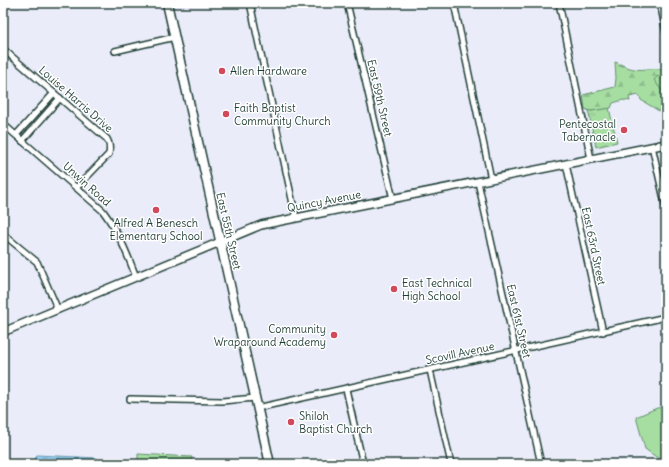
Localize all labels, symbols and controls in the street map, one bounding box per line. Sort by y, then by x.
street label: East 59th Street [364,58,396,138]
street label: Louise Harris Drive [36,63,116,135]
place label: Allen Hardware [230,64,307,78]
marker: Allen Hardware [217,66,227,76]
place label: Faith Baptist Community Church [234,101,331,128]
marker: Faith Baptist Community Church [221,109,231,119]
place label: Pentecostal Tabernacle [559,117,616,144]
marker: Pentecostal Tabernacle [619,125,629,135]
street label: Unwin Road [60,159,114,209]
street label: Quincy Avenue [286,187,362,215]
street label: East 55th Street [213,191,245,271]
marker: Alfred A Benesch Elementary School [151,205,161,215]
street label: East 63rd Street [579,206,609,287]
place label: Alfred A Benesch Elementary School [110,216,202,243]
place label: East Technical High School [402,276,472,303]
street label: East 61st Street [504,283,534,360]
marker: East Technical High School [389,284,399,294]
place label: Community Wraparound Academy [214,322,326,349]
marker: Community Wraparound Academy [329,330,339,340]
street label: Scovill Avenue [424,339,496,367]
place label: Shiloh Baptist Church [299,409,372,436]
marker: Shiloh Baptist Church [286,417,296,427]

